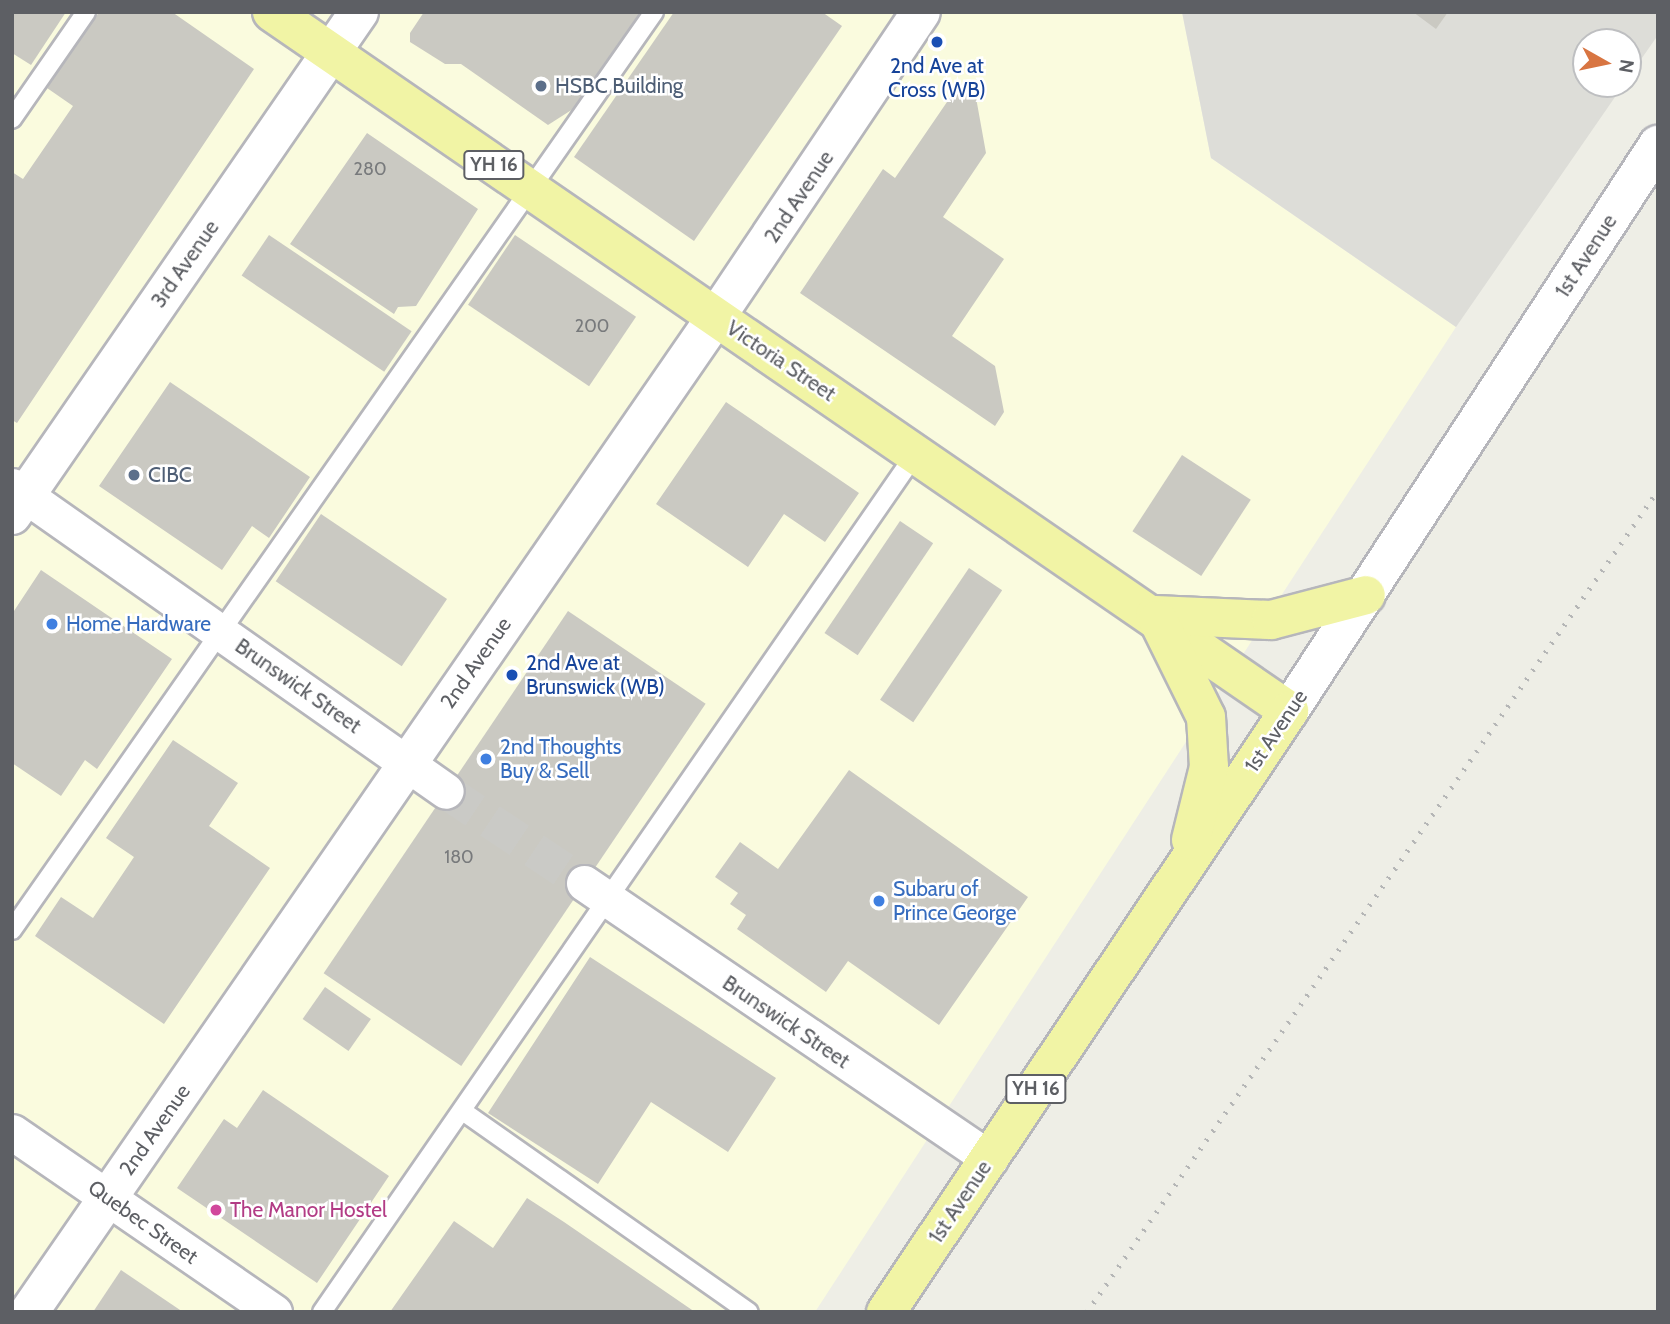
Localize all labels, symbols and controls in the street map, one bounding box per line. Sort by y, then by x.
north arrow [1572,28,1642,98]
marker: 2nd Ave at Cross (WB) [929,34,945,50]
place label: 2nd Ave at Cross (WB) [888,53,986,103]
text: N [1614,58,1639,74]
place label: HSBC Building [555,73,683,99]
marker: HSBC Building [533,78,549,94]
street label: 2nd Avenue [759,146,839,248]
road number: YH 16 [462,150,526,181]
house number: 280 [354,158,386,180]
street label: 1st Avenue [1550,210,1622,302]
street label: 3rd Avenue [146,216,224,312]
house number: 200 [575,315,609,337]
street label: Victoria Street [722,315,840,407]
place label: CIBC [148,462,192,488]
marker: CIBC [126,467,142,483]
place label: Home Hardware [66,611,211,637]
street label: 2nd Avenue [435,612,517,714]
marker: Home Hardware [44,616,60,632]
street label: Brunswick Street [230,633,366,739]
place label: 2nd Ave at Brunswick (WB) [526,650,665,700]
marker: 2nd Ave at Brunswick (WB) [504,667,520,683]
street label: 1st Avenue [1239,685,1313,777]
place label: 2nd Thoughts Buy & Sell [500,734,622,784]
marker: 2nd Thoughts Buy & Sell [478,751,494,767]
house number: 180 [444,846,474,868]
place label: Subaru of Prince George [893,876,1017,926]
marker: Subaru of Prince George [871,893,887,909]
street label: Brunswick Street [718,970,854,1074]
road number: YH 16 [1004,1074,1068,1105]
street label: 2nd Avenue [114,1079,196,1181]
street label: 1st Avenue [923,1156,997,1248]
street label: Quebec Street [83,1175,203,1269]
place label: The Manor Hostel [230,1197,387,1223]
marker: The Manor Hostel [208,1202,224,1218]

